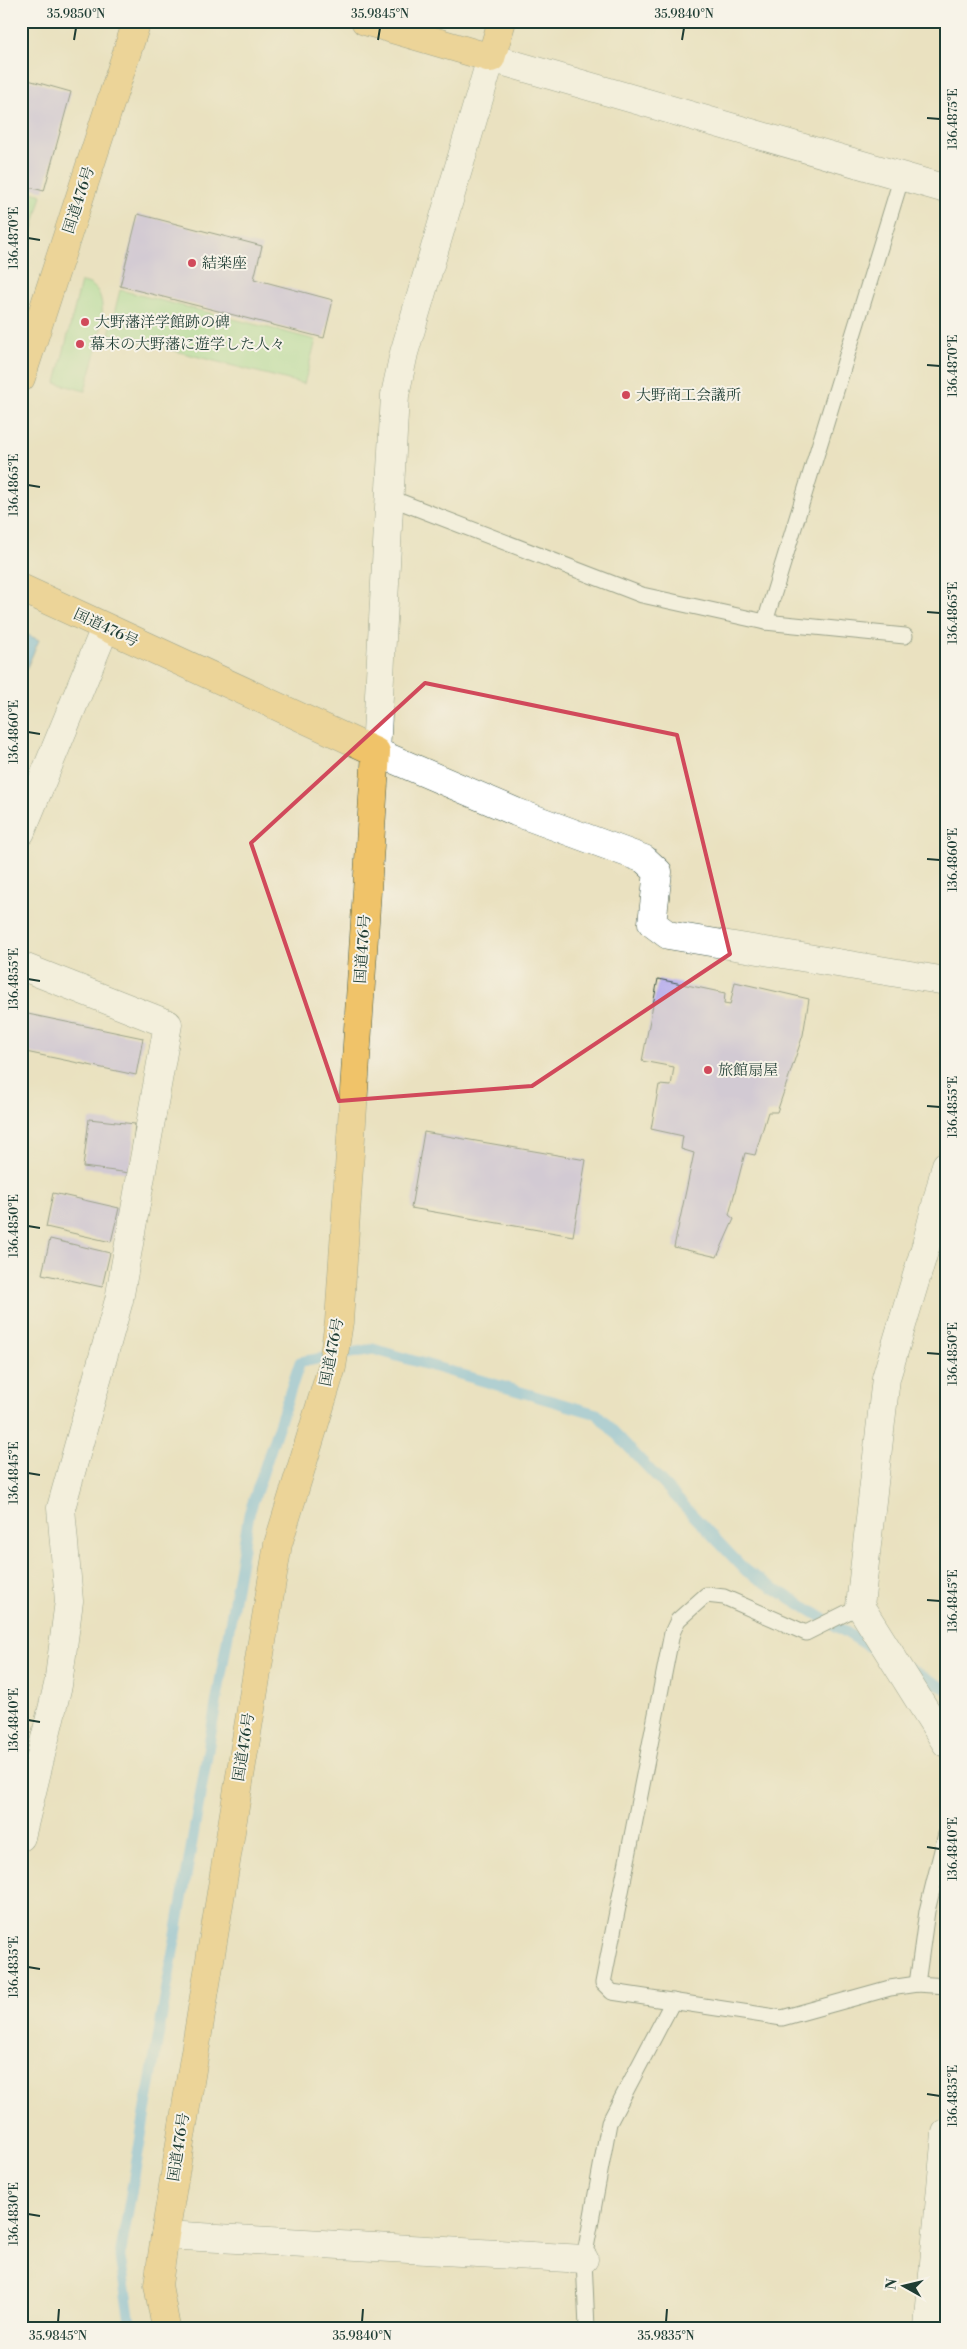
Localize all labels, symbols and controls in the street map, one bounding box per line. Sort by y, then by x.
text: 35.9850°N [47,7,105,22]
text: 35.9845°N [351,7,409,22]
text: 35.9840°N [654,7,714,22]
text: 136.4875°E [946,88,961,150]
street label: 国道476号 [59,164,99,236]
text: 136.4870°E [7,207,22,269]
place label: 結楽座 [202,254,247,273]
marker: 結楽座 [186,257,198,269]
place label: 大野藩洋学館跡の碑 [95,313,230,332]
marker: 大野藩洋学館跡の碑 [79,316,91,328]
place label: 幕末の大野藩に遊学した人々 [90,335,285,354]
text: 136.4870°E [946,335,961,397]
marker: 幕末の大野藩に遊学した人々 [74,338,86,350]
place label: 大野商工会議所 [636,386,741,405]
marker: 大野商工会議所 [620,389,632,401]
text: 136.4865°E [7,454,22,516]
text: 136.4865°E [946,582,961,644]
street label: 国道476号 [70,605,142,651]
text: 136.4860°E [7,700,22,764]
text: 136.4860°E [946,828,961,892]
street label: 国道476号 [351,914,375,984]
text: 136.4855°E [7,948,22,1010]
place label: 旅館扇屋 [718,1061,778,1080]
marker: 旅館扇屋 [702,1064,714,1076]
text: 136.4855°E [946,1076,961,1138]
text: 136.4850°E [7,1194,22,1258]
street label: 国道476号 [316,1316,348,1388]
text: 136.4850°E [946,1322,961,1386]
text: 136.4845°E [7,1442,22,1504]
text: 136.4845°E [946,1570,961,1632]
text: 136.4840°E [7,1688,22,1752]
street label: 国道476号 [229,1711,259,1783]
text: 136.4840°E [946,1817,961,1881]
text: 136.4835°E [7,1936,22,1998]
text: 136.4835°E [946,2065,961,2127]
street label: 国道476号 [164,2111,194,2183]
text: 136.4830°E [7,2182,22,2246]
north arrow [880,2262,930,2312]
text: N [882,2278,902,2291]
text: 35.9845°N [29,2329,87,2344]
text: 35.9840°N [332,2329,392,2344]
text: 35.9835°N [637,2329,695,2344]

